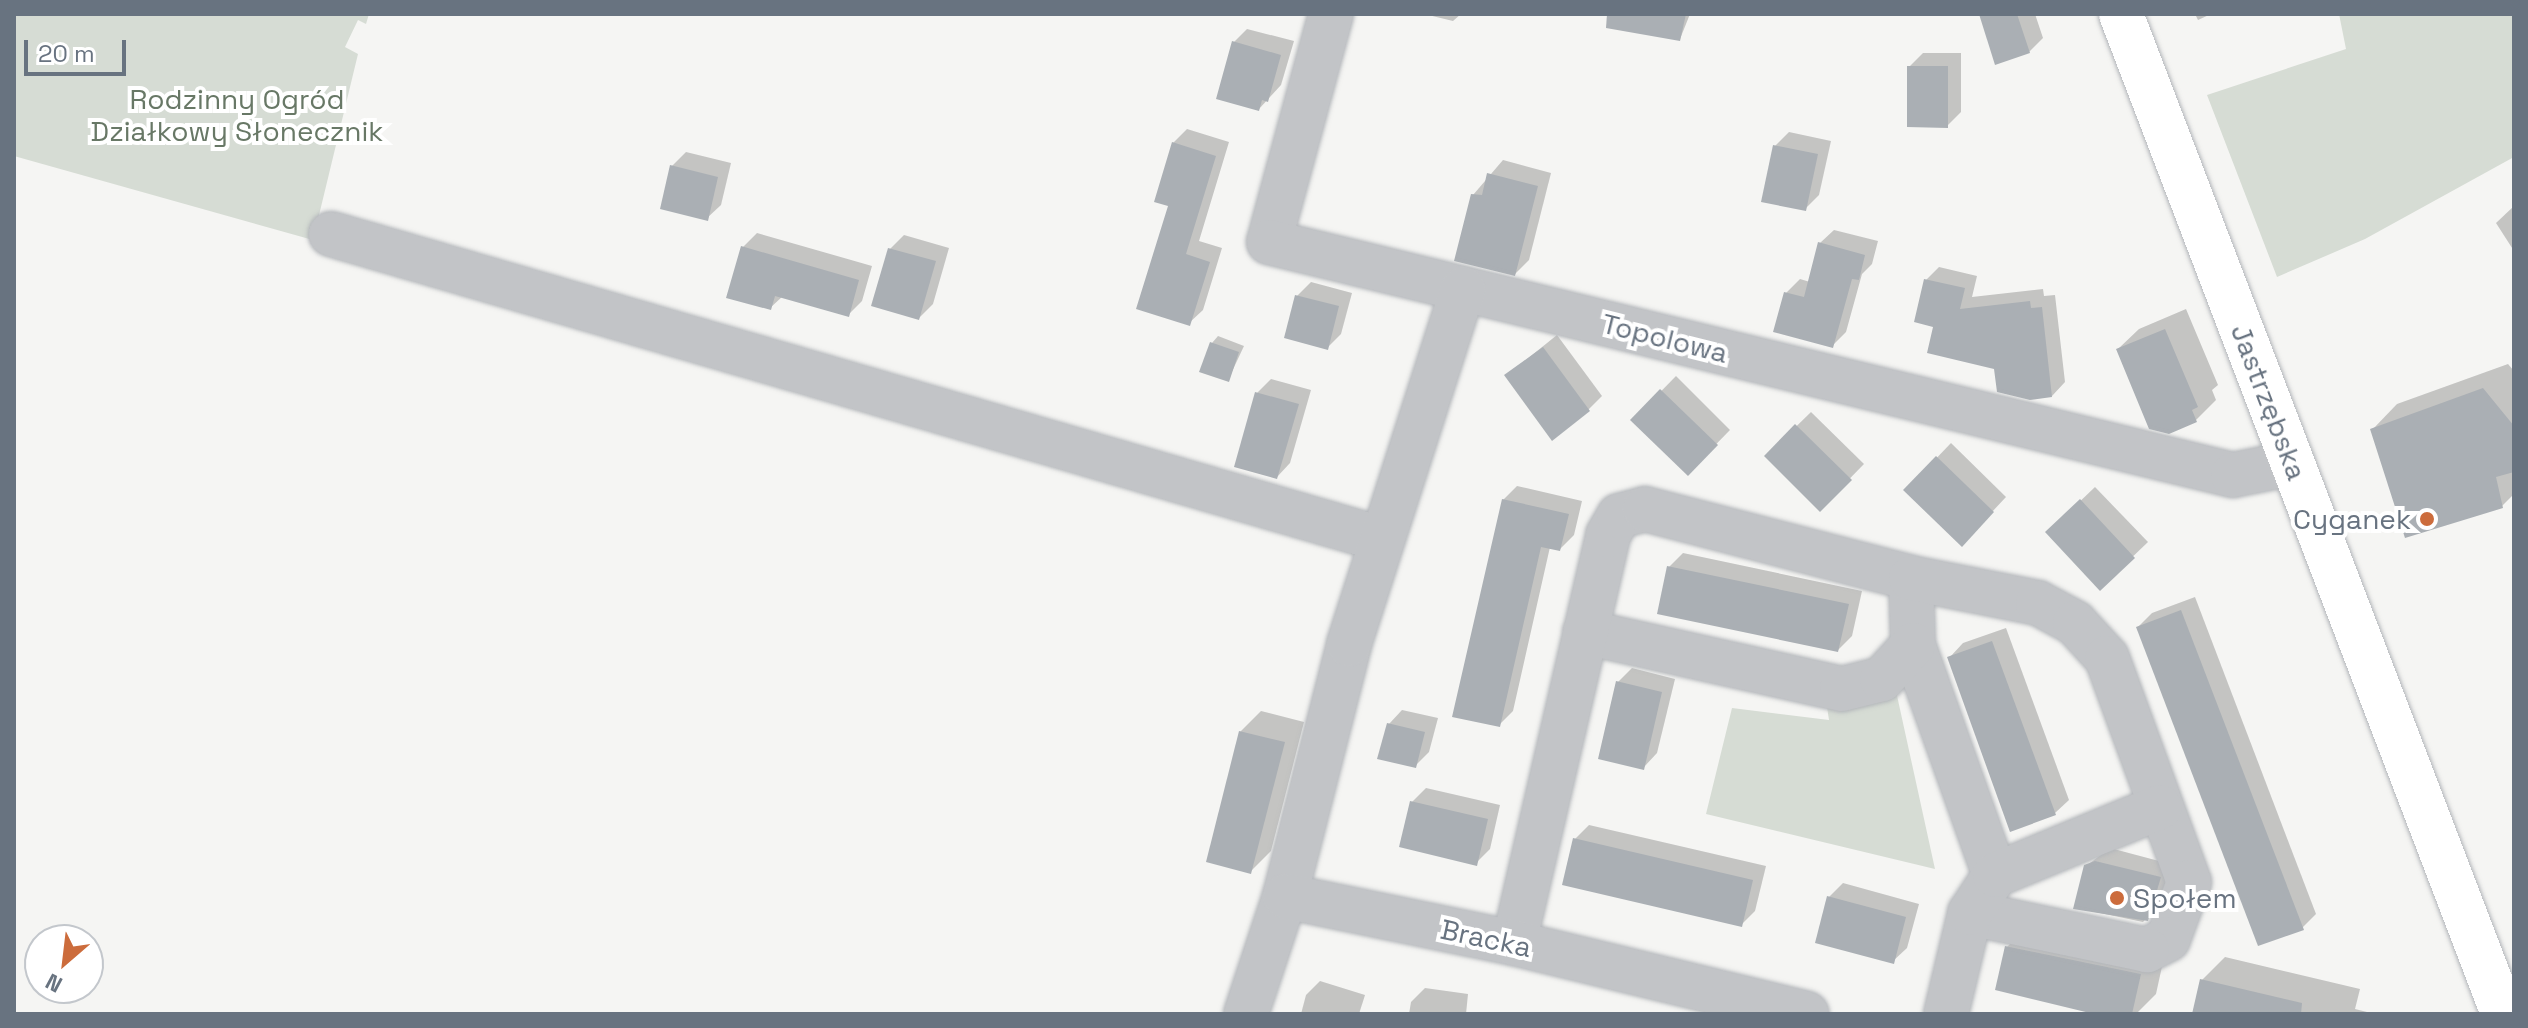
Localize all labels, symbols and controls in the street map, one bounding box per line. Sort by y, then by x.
scale bar [28,24,130,74]
text: 20 m [38,38,95,69]
park label: Rodzinny Ogród Działkowy Słonecznik [91,82,383,148]
street label: Topolowa [1599,306,1731,370]
street label: Jastrzębska [2224,319,2314,485]
place label: Cyganek [2293,502,2411,536]
marker: Cyganek [2418,510,2436,528]
place label: Społem [2133,881,2236,915]
marker: Społem [2108,889,2126,907]
street label: Bracka [1438,912,1534,964]
north arrow [24,924,104,1004]
text: N [41,968,67,999]

